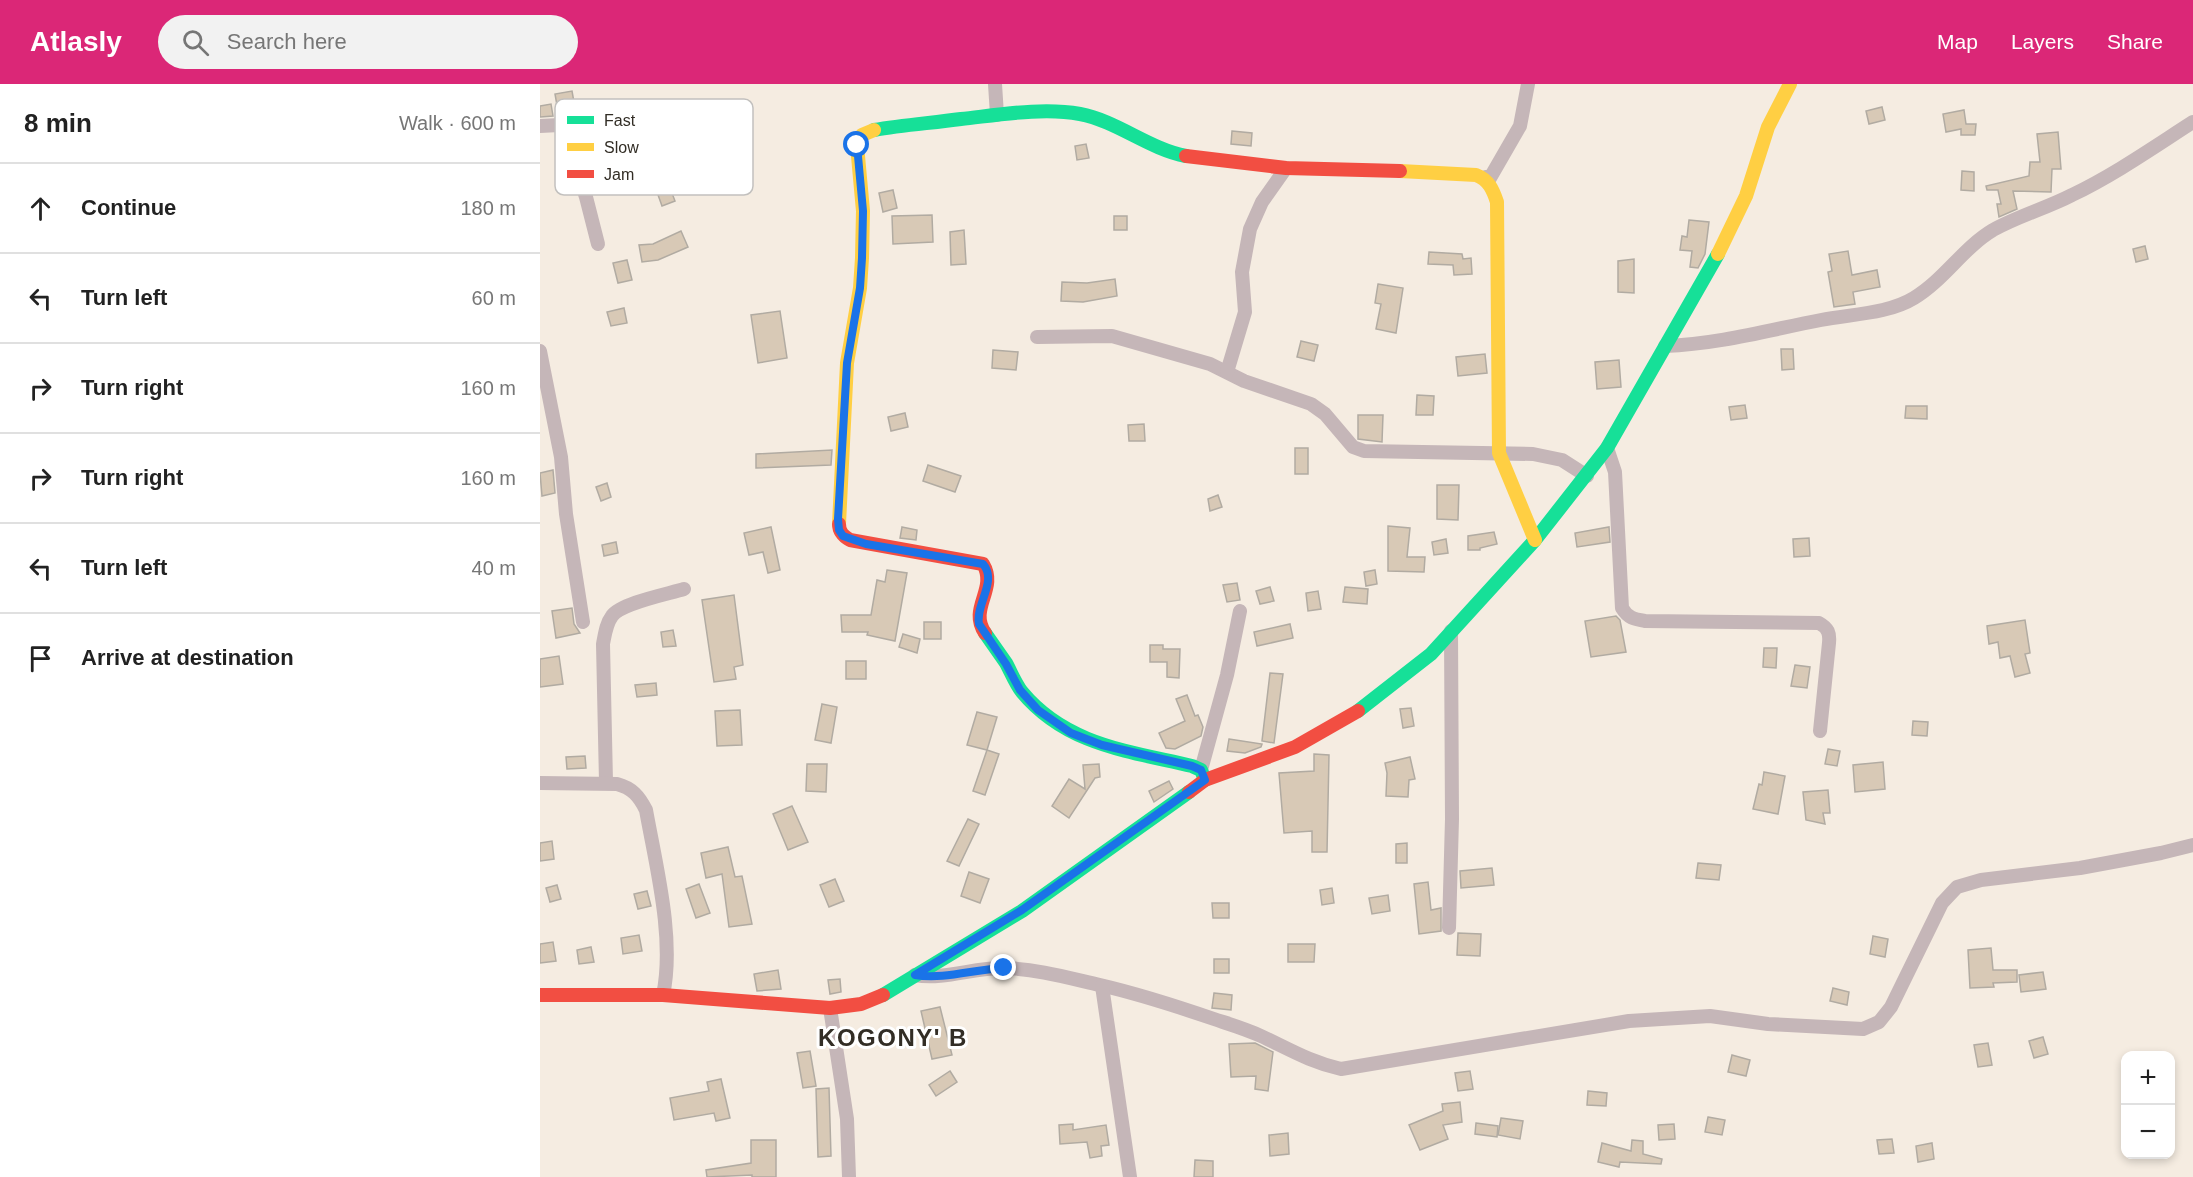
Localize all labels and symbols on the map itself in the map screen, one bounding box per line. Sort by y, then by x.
legend [555,99,753,195]
text: Fast [604,112,636,129]
route start [843,131,869,157]
text: Slow [604,139,639,156]
text: Jam [604,166,634,183]
route end [990,954,1016,980]
district label: KOGONY' B [818,1024,968,1051]

